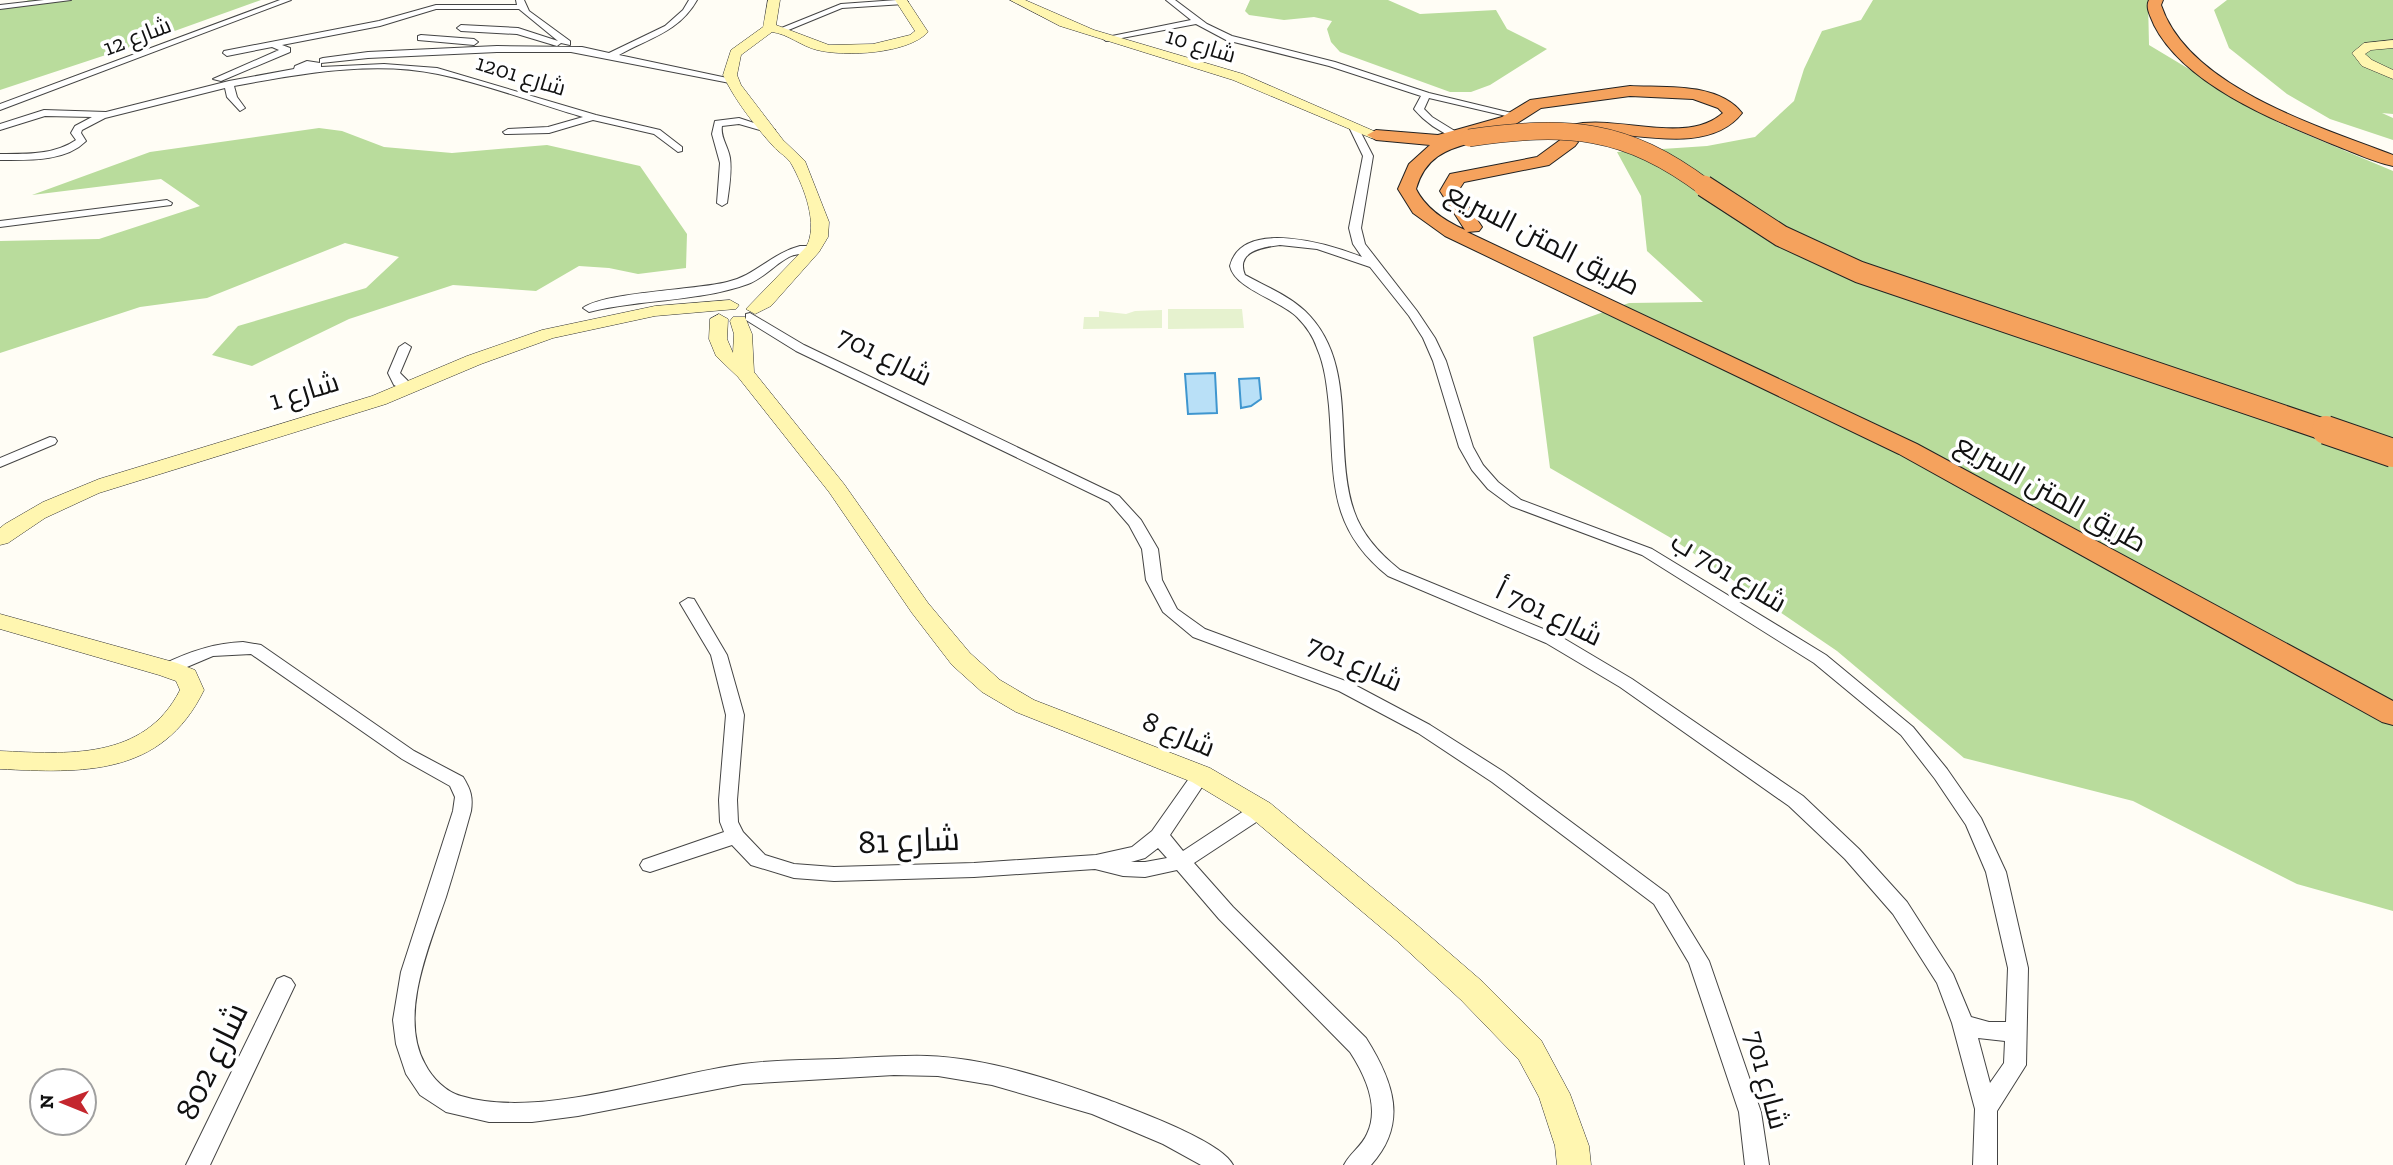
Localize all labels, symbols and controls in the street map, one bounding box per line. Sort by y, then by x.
street label: شارع 12 [99,10,176,64]
street label: شارع 10 [1162,21,1239,71]
street label: شارع 1201 [472,48,569,104]
street label: طريق المتن السريع [1440,176,1645,304]
street label: شارع 701 [832,319,937,395]
street label: شارع 1 [265,365,344,419]
street label: طريق المتن السريع [1949,427,2152,561]
street label: شارع 701 ب [1664,525,1793,621]
street label: شارع 701 أ [1489,572,1608,655]
street label: شارع 701 [1301,627,1408,700]
street label: شارع 8 [1137,704,1220,766]
street label: شارع 81 [857,819,961,864]
street label: شارع 802 [166,996,259,1127]
street label: شارع 701 [1736,1027,1796,1133]
north arrow [28,1067,98,1137]
text: N [35,1094,58,1109]

